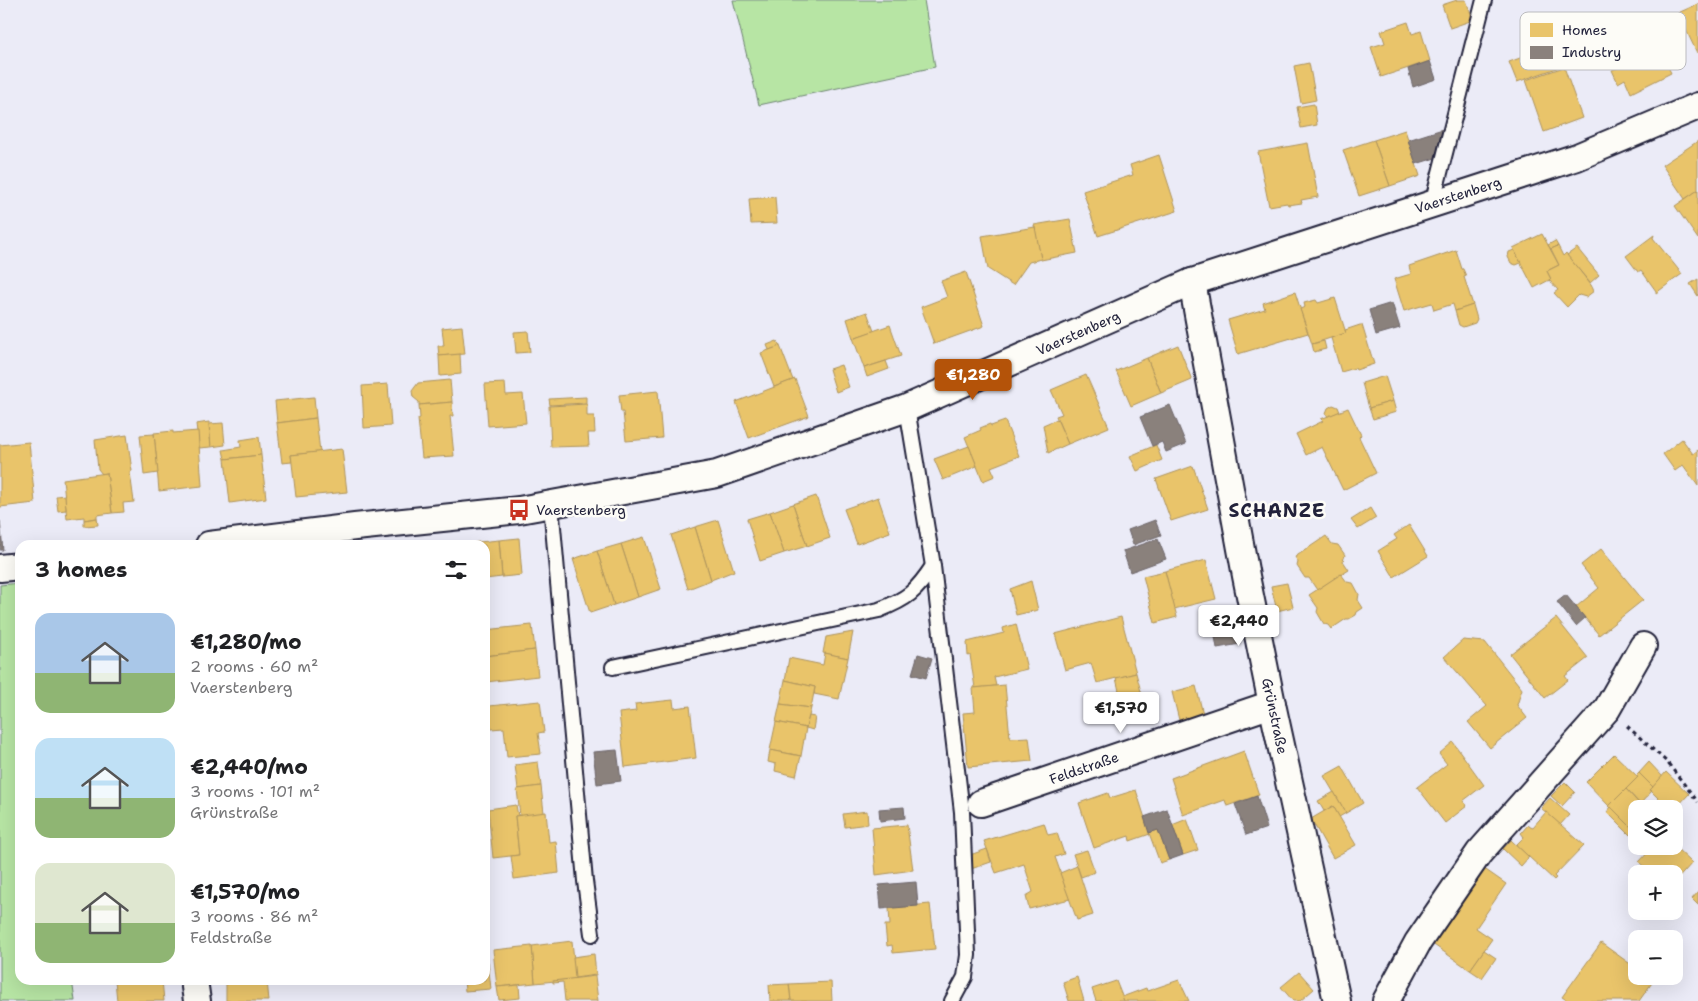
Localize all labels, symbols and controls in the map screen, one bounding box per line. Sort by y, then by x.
legend [1520,12,1686,70]
text: Homes [1562,21,1607,39]
text: Industry [1562,43,1621,61]
street label: Vaerstenberg [1413,173,1503,217]
street label: Vaerstenberg [1033,307,1123,359]
pin: €1,280 [932,358,1014,401]
text: €1,280 [946,364,1000,385]
bus stop icon: Vaerstenberg [506,497,532,523]
district label: SCHANZE [1229,498,1325,523]
place label: Vaerstenberg [536,501,626,519]
text: 3 homes [35,556,127,584]
icon: filters [442,556,470,584]
pin: €2,440 [1198,604,1280,647]
text: €2,440 [1209,610,1269,631]
text: €1,280/mo [190,628,302,656]
icon: home [75,633,135,693]
text: 2 rooms · 60 m² [190,656,318,677]
street label: Grünstraße [1258,676,1292,756]
text: Vaerstenberg [190,677,293,698]
pin: €1,570 [1080,692,1162,734]
text: €1,570 [1094,697,1148,718]
street label: Feldstraße [1047,748,1121,788]
text: €2,440/mo [190,753,308,781]
icon: home [75,758,135,818]
text: 3 rooms · 101 m² [190,781,320,802]
map controls [1628,800,1683,985]
button: layers [1628,800,1683,855]
text: Grünstraße [190,802,278,823]
button: + [1628,865,1683,920]
text: €1,570/mo [190,878,300,906]
icon: home [75,883,135,943]
text: 3 rooms · 86 m² [190,906,318,927]
text: Feldstraße [190,927,272,948]
button: − [1628,930,1683,985]

